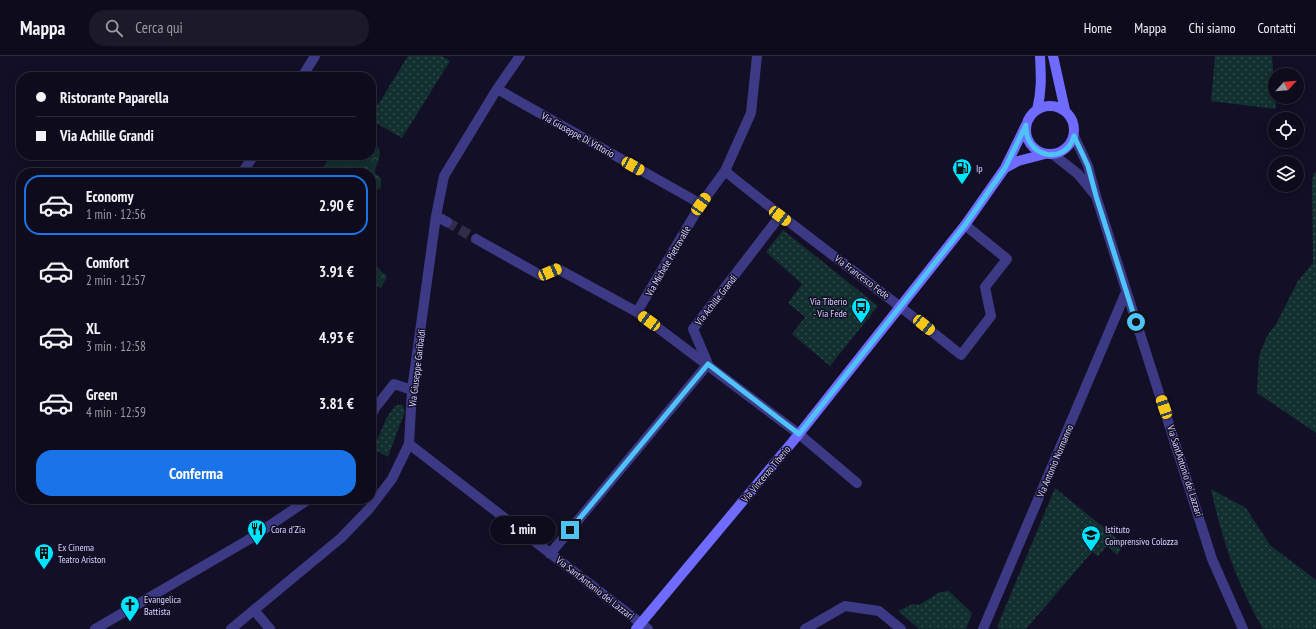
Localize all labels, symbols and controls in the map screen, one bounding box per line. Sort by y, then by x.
search box [89,10,369,46]
text: Mappa [20,16,65,40]
icon: search [103,17,125,39]
text: Cerca qui [135,18,183,37]
text: Home [1084,19,1112,37]
text: Mappa [1134,19,1166,37]
text: Chi siamo [1188,19,1236,37]
text: Contatti [1258,19,1296,37]
north arrow [1268,68,1304,104]
map controls [1268,68,1304,192]
text: Ristorante Paparella [60,88,169,107]
street label: Via Giuseppe Di Vittorio [538,109,617,161]
button: locate [1268,112,1304,148]
text: Via Achille Grandi [60,126,154,145]
car [620,155,646,177]
button: layers [1268,156,1304,192]
fuel station icon: Ip [951,157,973,185]
place label: Ip [976,162,983,175]
icon: car [38,187,74,223]
text: Economy [86,187,134,206]
car [689,191,713,217]
text: 2.90 € [319,196,354,215]
car [767,204,793,228]
text: 1 min · 12:56 [86,206,146,223]
street label: Via Michele Pietravalle [642,223,693,299]
street label: Via Francesco Fede [831,251,892,302]
icon: car [38,253,74,289]
text: Comfort [86,253,129,272]
text: 3.91 € [319,262,354,281]
car [537,262,563,282]
text: 2 min · 12:57 [86,272,146,289]
street label: Via Achille Grandi [692,272,740,329]
place label: Via Tiberio - Via Fede [809,295,847,320]
bus stop icon: Via Tiberio - Via Fede [850,296,872,324]
car [636,309,662,333]
car [911,313,937,337]
route start [1127,313,1145,331]
icon: car [38,319,74,355]
text: XL [86,319,100,338]
text: 4.93 € [319,328,354,347]
street label: Via Giuseppe Garibaldi [406,329,428,408]
text: 3 min · 12:58 [86,338,146,355]
icon: car [38,385,74,421]
text: Green [86,385,118,404]
text: 3.81 € [319,394,354,413]
car [1154,394,1174,420]
text: 4 min · 12:59 [86,404,146,421]
street label: Via Antonio Normanno [1033,423,1076,500]
street label: Via Sant'Antonio dei Lazzari [1164,423,1206,518]
street label: Via Vincenzo Tiberio [738,443,793,506]
button: Conferma [36,450,356,496]
callout: 1 min [490,516,556,544]
restaurant icon: Cora d'Zia [246,518,268,546]
text: 1 min [510,521,536,538]
route end [561,521,579,539]
place label: Cora d'Zia [271,523,305,536]
place label: Istituto Comprensivo Colozza [1105,523,1178,548]
school or university icon: Istituto Comprensivo Colozza [1080,524,1102,552]
place label: Ex Cinema Teatro Ariston [58,541,106,566]
building icon: Ex Cinema Teatro Ariston [33,542,55,570]
street label: Via Sant'Antonio dei Lazzari [553,553,636,622]
place label: Evangelica Battista [144,593,181,618]
church icon: Evangelica Battista [119,594,141,622]

